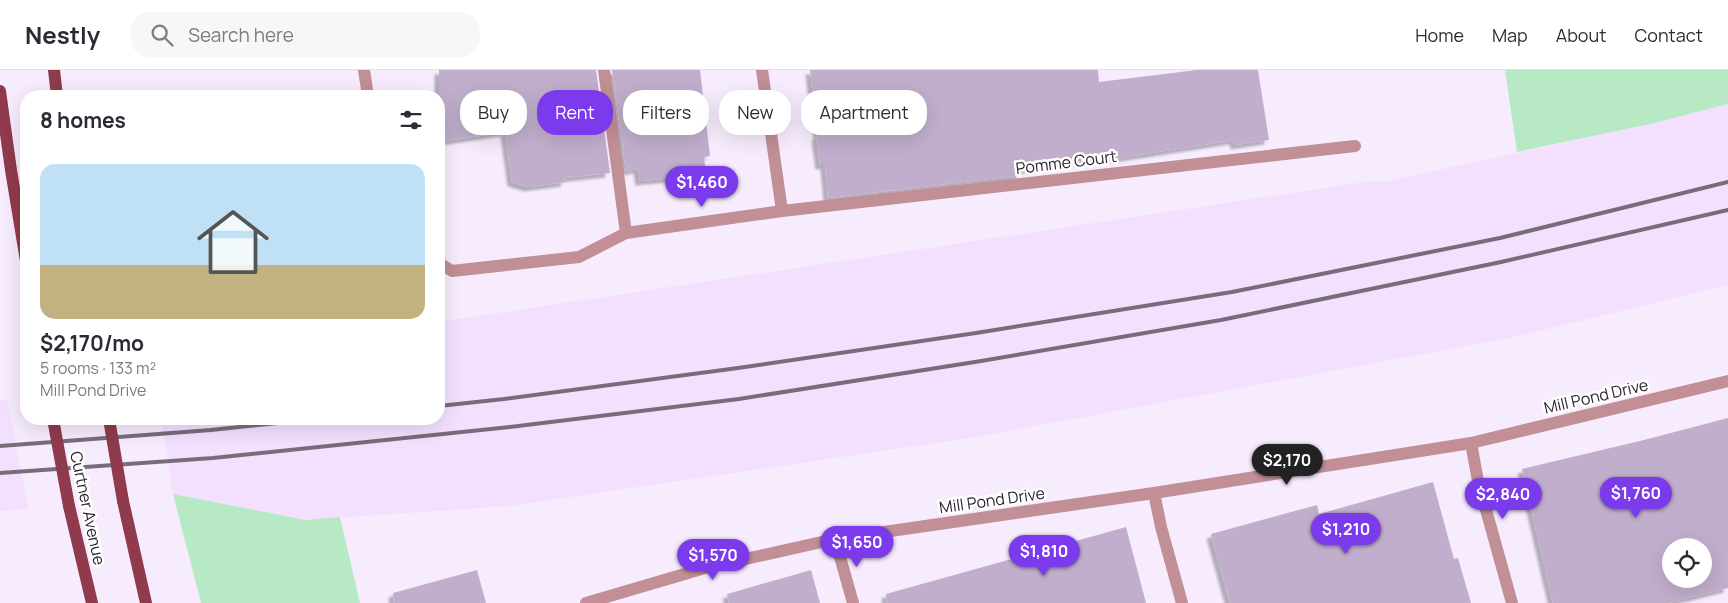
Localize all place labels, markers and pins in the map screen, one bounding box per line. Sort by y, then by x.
pin: $1,460 [661,166,743,208]
pin: $2,170 [1246,444,1328,486]
pin: $1,760 [1595,476,1677,519]
pin: $2,840 [1462,478,1544,520]
pin: $1,210 [1305,512,1387,555]
pin: $1,650 [816,526,898,568]
pin: $1,810 [1003,534,1085,577]
pin: $1,570 [672,538,754,581]

